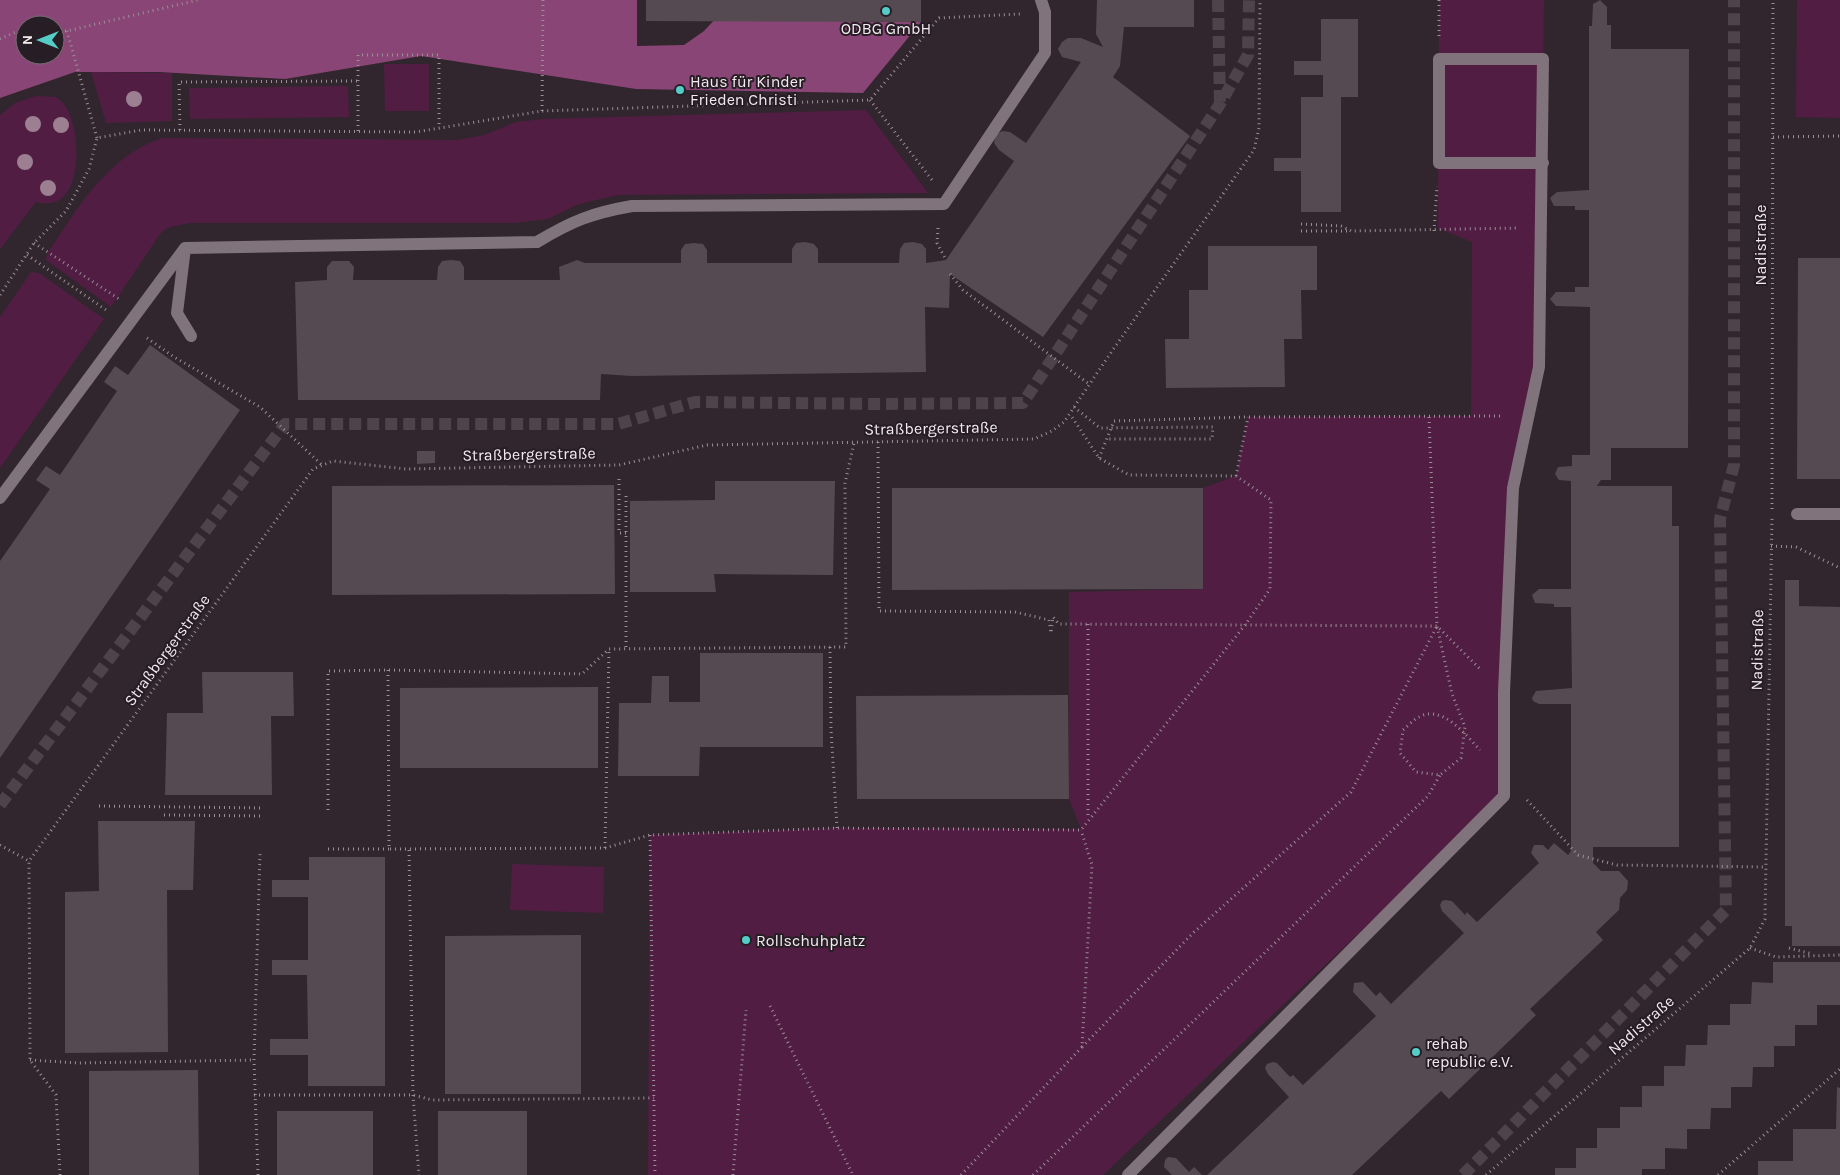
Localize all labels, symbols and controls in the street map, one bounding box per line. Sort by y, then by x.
marker: ODBG GmbH [880,5,892,17]
north arrow [15,15,65,65]
place label: ODBG GmbH [841,19,931,38]
text: N [19,35,36,45]
place label: Haus für Kinder Frieden Christi [690,72,804,109]
marker: Haus für Kinder Frieden Christi [674,84,686,96]
street label: Nadistraße [1751,204,1770,286]
street label: Straßbergerstraße [864,417,998,439]
street label: Straßbergerstraße [462,443,596,465]
street label: Straßbergerstraße [120,590,214,710]
street label: Nadistraße [1747,609,1767,691]
place label: Rollschuhplatz [756,931,865,950]
marker: Rollschuhplatz [740,934,752,946]
street label: Nadistraße [1604,991,1678,1059]
place label: rehab republic e.V. [1426,1034,1513,1071]
marker: rehab republic e.V. [1410,1046,1422,1058]

